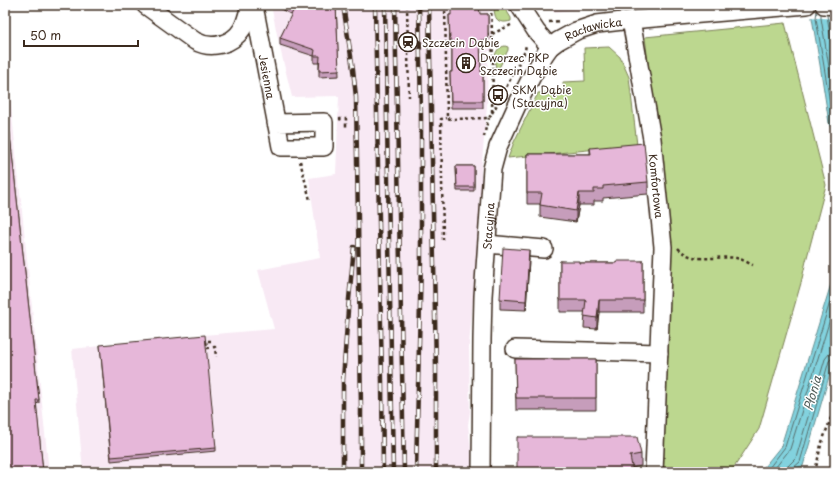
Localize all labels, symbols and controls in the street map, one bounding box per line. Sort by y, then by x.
street label: Racławicka [561,13,623,44]
scale bar [24,22,138,48]
text: 50 m [30,26,61,44]
station icon: Szczecin Dąbie [397,31,419,53]
place label: Szczecin Dąbie [422,34,500,51]
place label: Dworzec PKP Szczecin Dąbie [480,49,558,79]
building icon: Dworzec PKP Szczecin Dąbie [455,52,477,74]
street label: Jesienna [255,53,280,101]
place label: SKM Dąbie (Stacyjna) [512,81,571,111]
bus stop icon: SKM Dąbie (Stacyjna) [487,84,509,106]
street label: Komfortowa [645,153,669,219]
street label: Stacyjna [478,202,498,250]
water label: Płonia [799,373,826,412]

